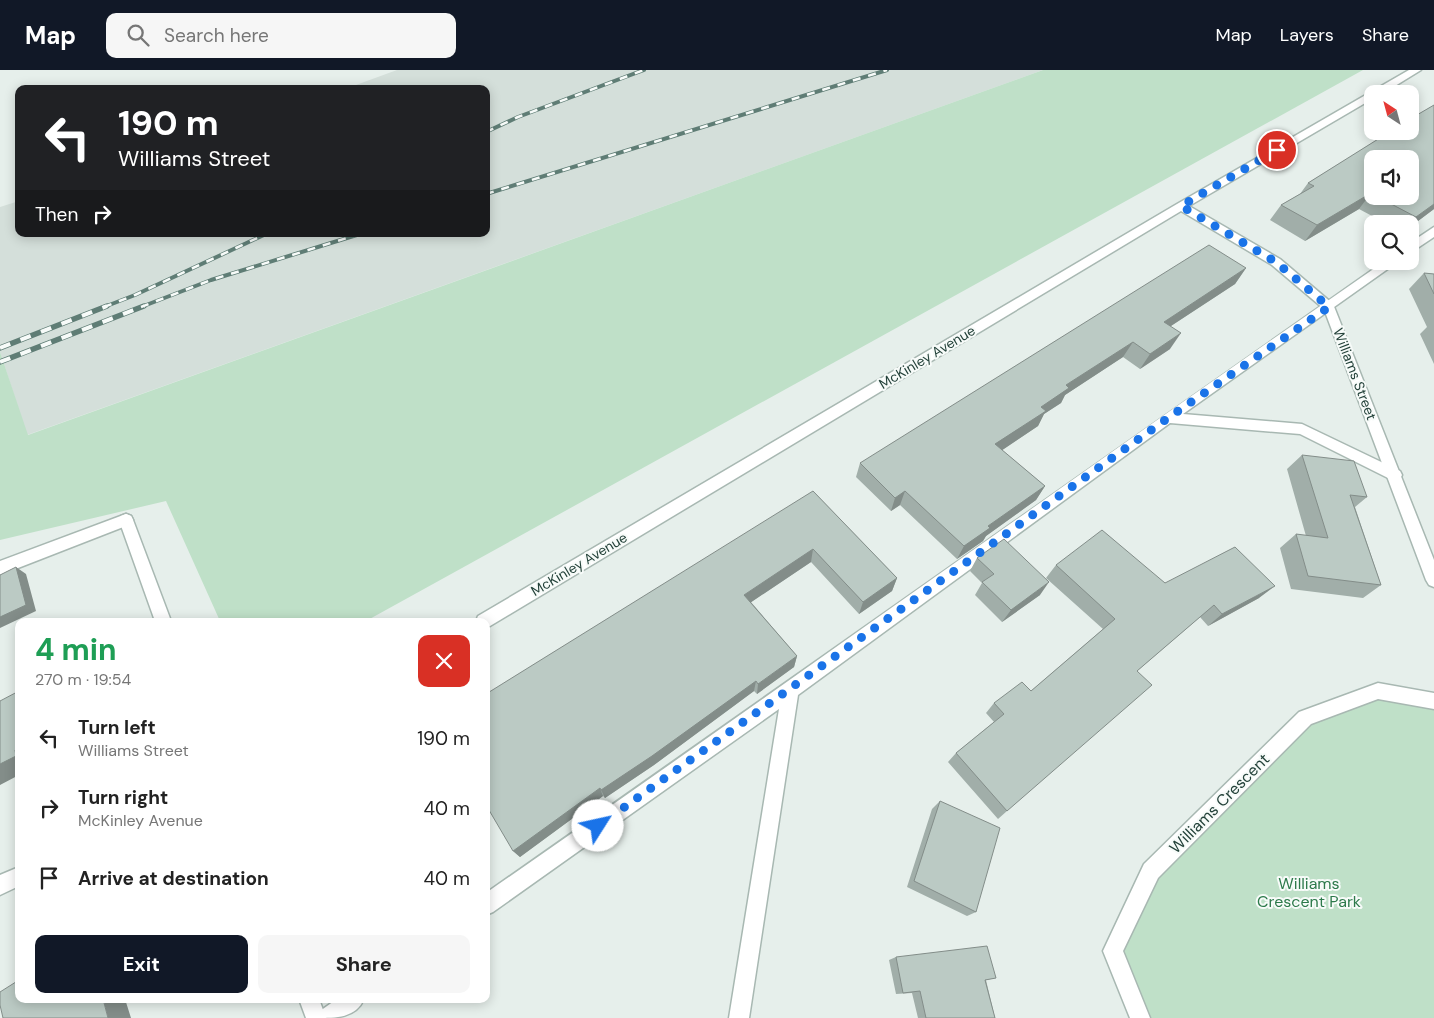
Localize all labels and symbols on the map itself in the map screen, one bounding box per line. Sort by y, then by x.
north arrow [1364,85,1419,140]
pin [1256,129,1298,171]
street label: McKinley Avenue [876,321,978,393]
street label: Williams Street [1329,325,1381,423]
street label: McKinley Avenue [528,528,630,600]
street label: Williams Crescent [1165,749,1274,858]
position arrow [571,799,623,851]
park label: Williams Crescent Park [1257,873,1361,912]

